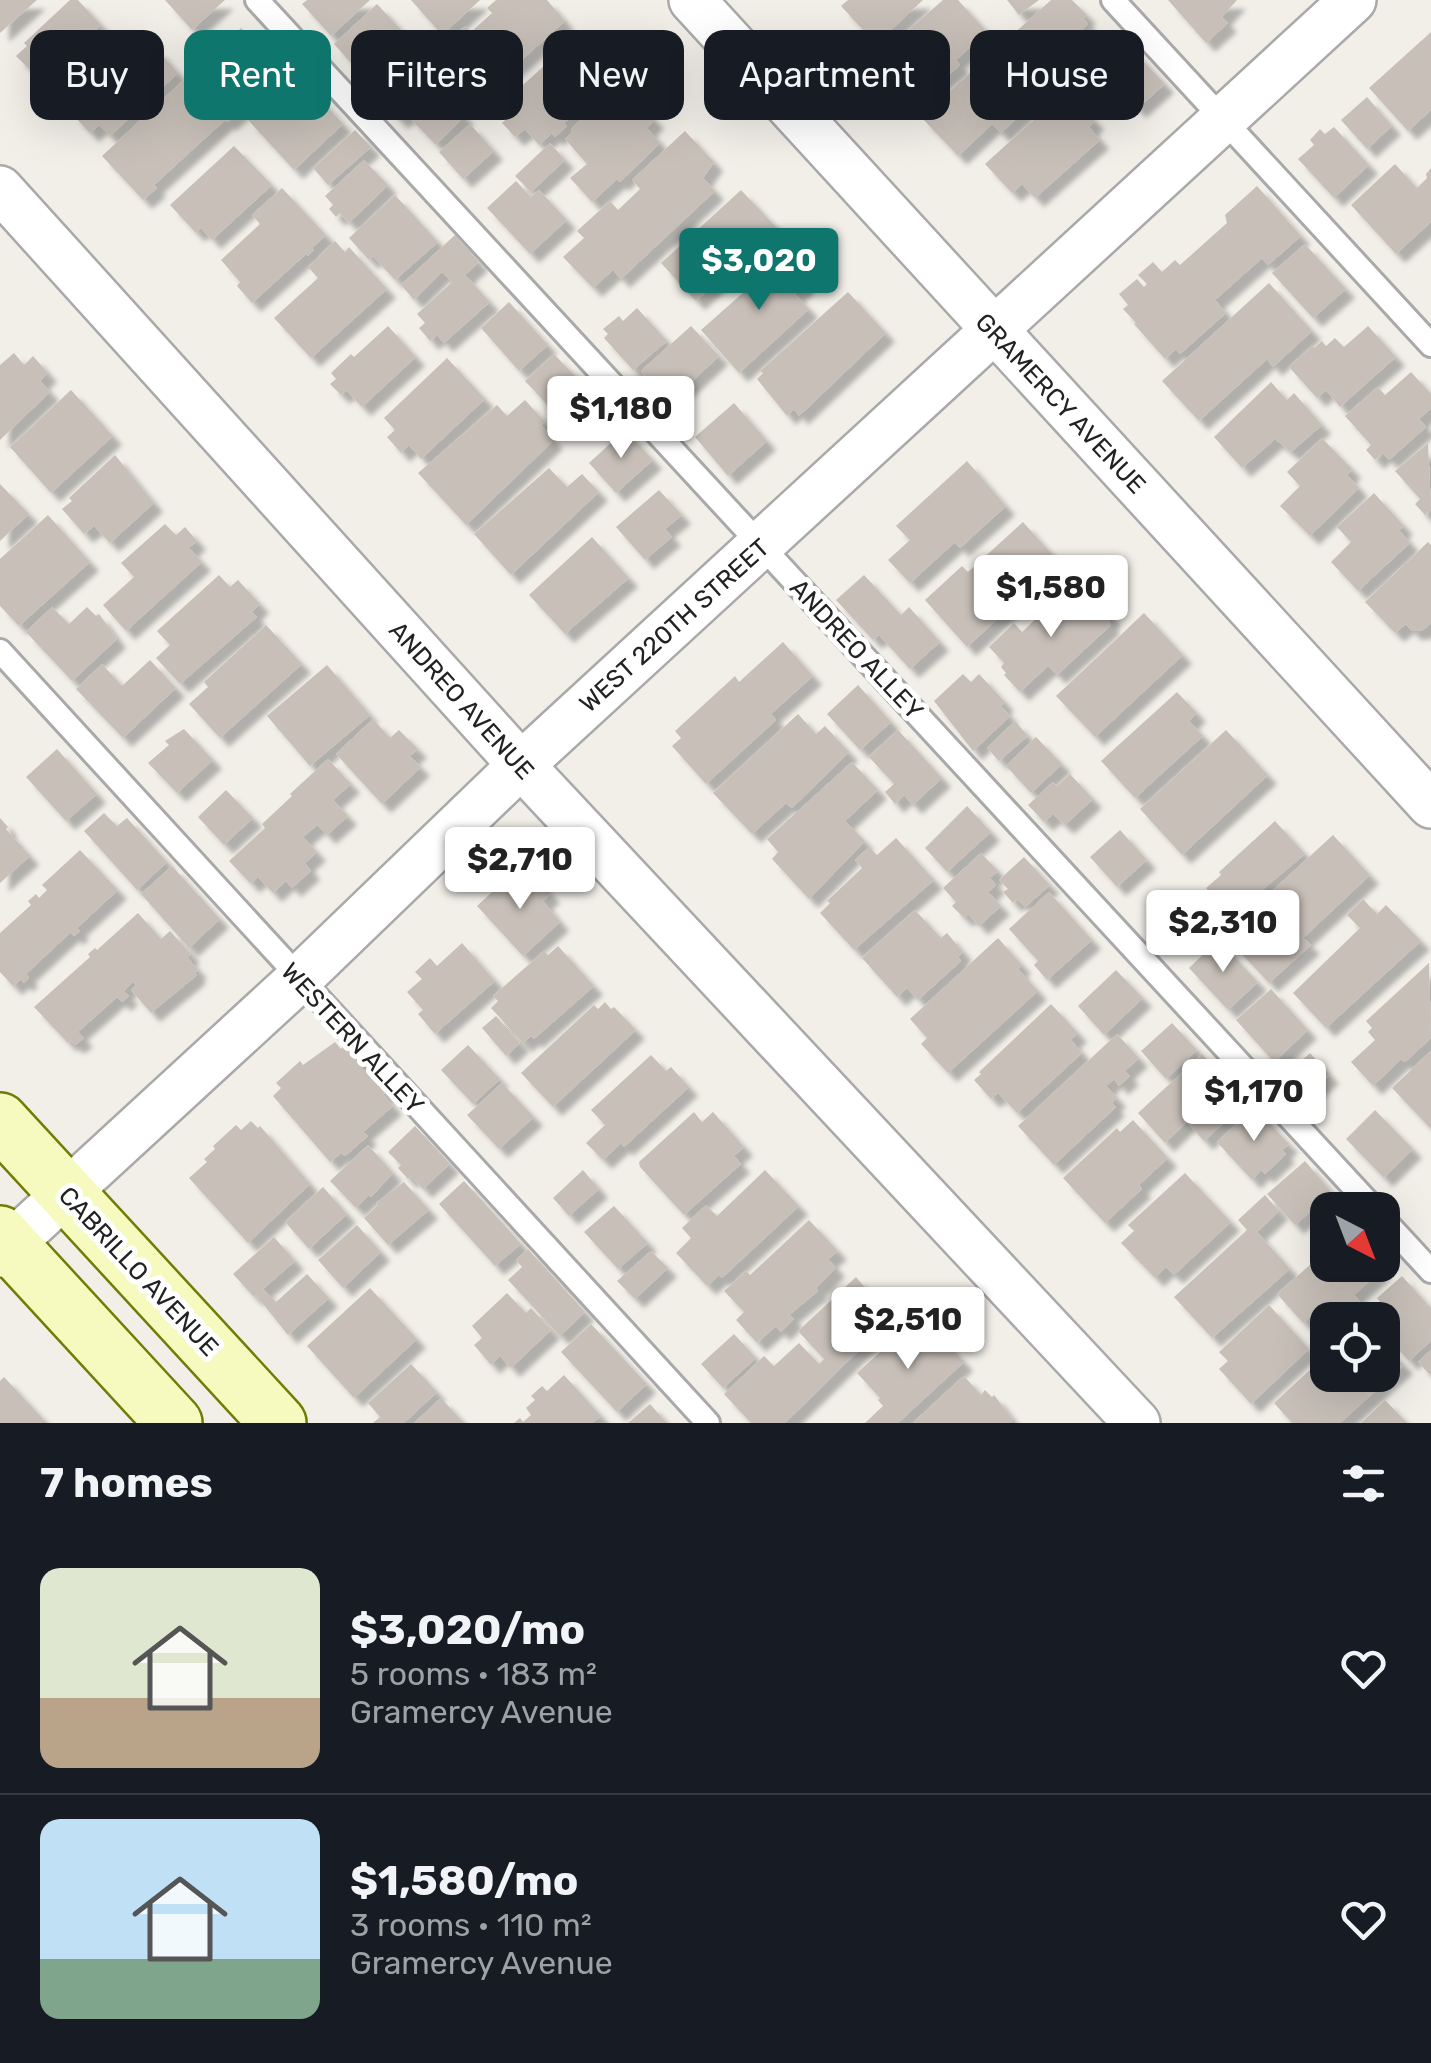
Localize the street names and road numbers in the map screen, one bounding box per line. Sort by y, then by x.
street label: GRAMERCY AVENUE [970,307,1152,499]
street label: WEST 220TH STREET [574,533,775,718]
street label: ANDREO ALLEY [784,573,929,726]
street label: ANDREO AVENUE [383,615,540,785]
street label: WESTERN ALLEY [275,957,430,1120]
street label: CABRILLO AVENUE [53,1181,224,1362]

